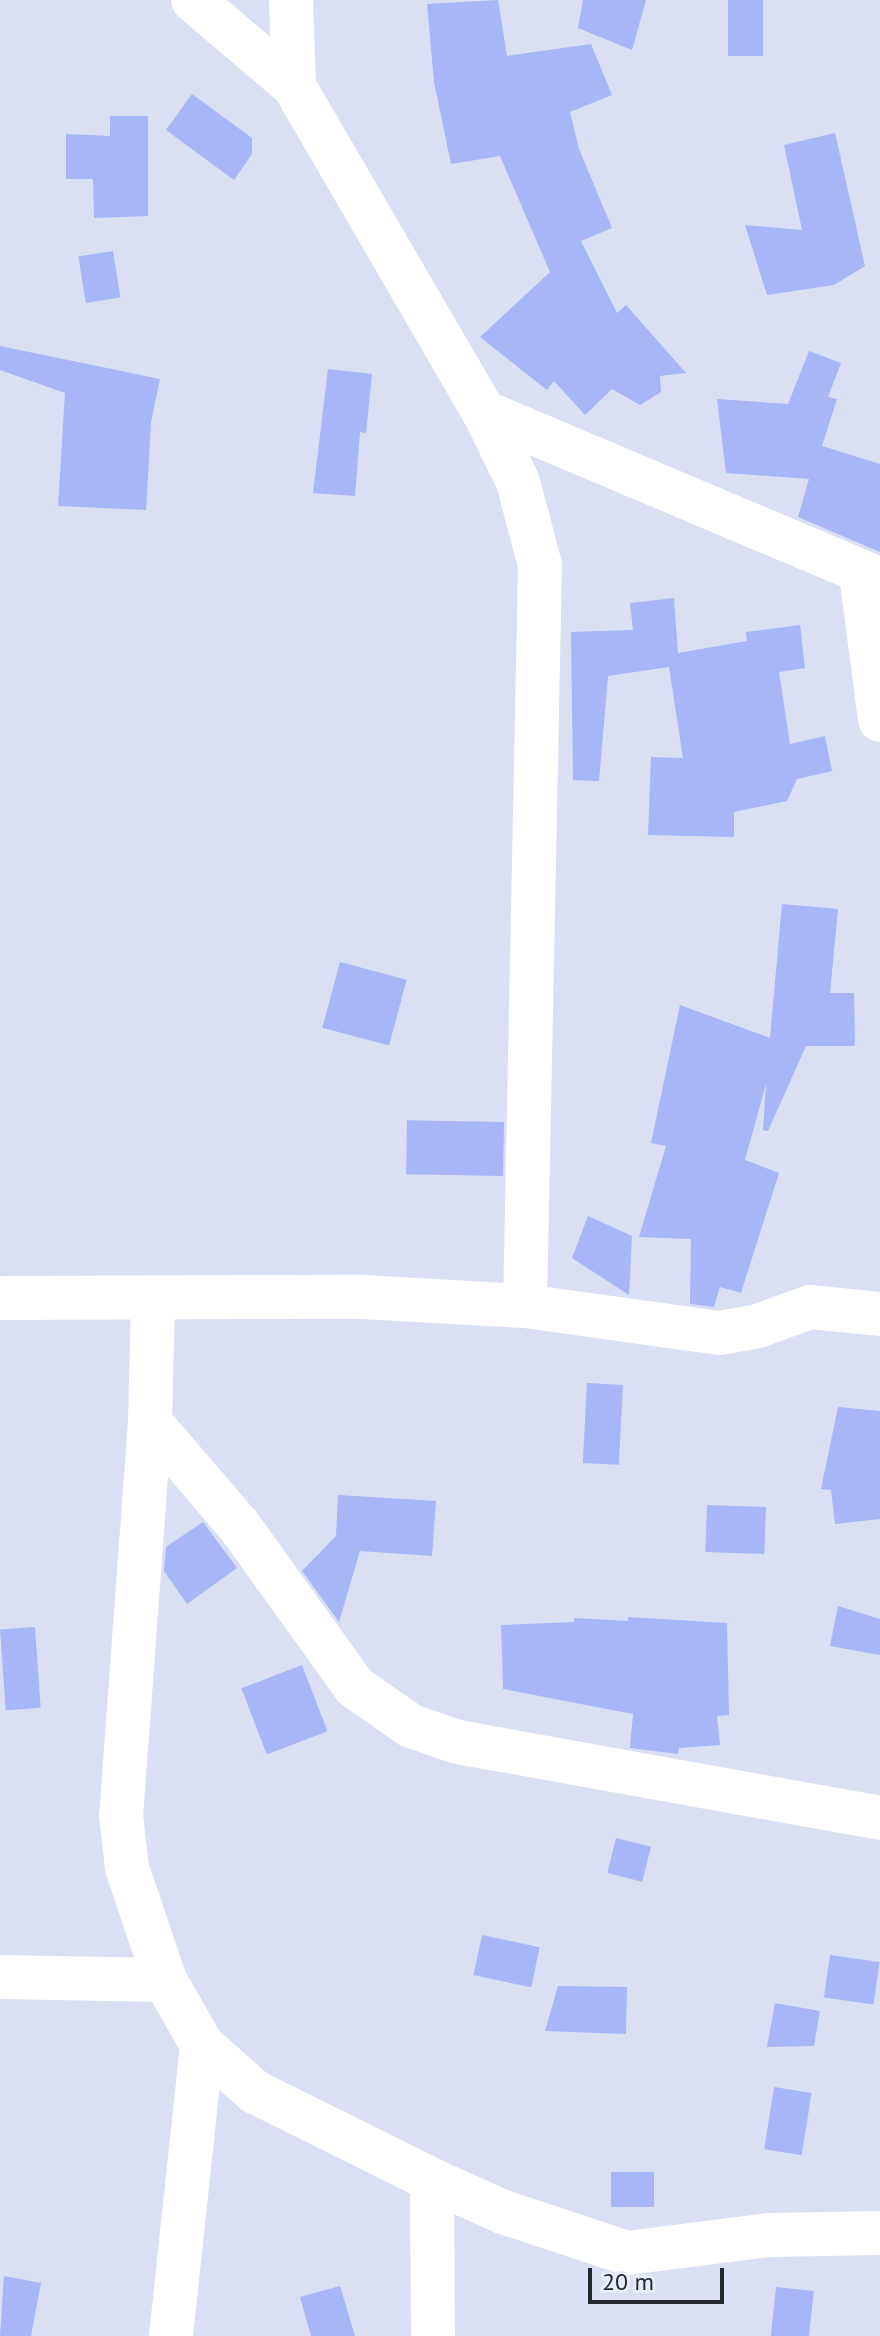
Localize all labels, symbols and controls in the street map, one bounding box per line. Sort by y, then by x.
scale bar [592,2252,728,2302]
text: 20 m [602,2266,654,2297]

